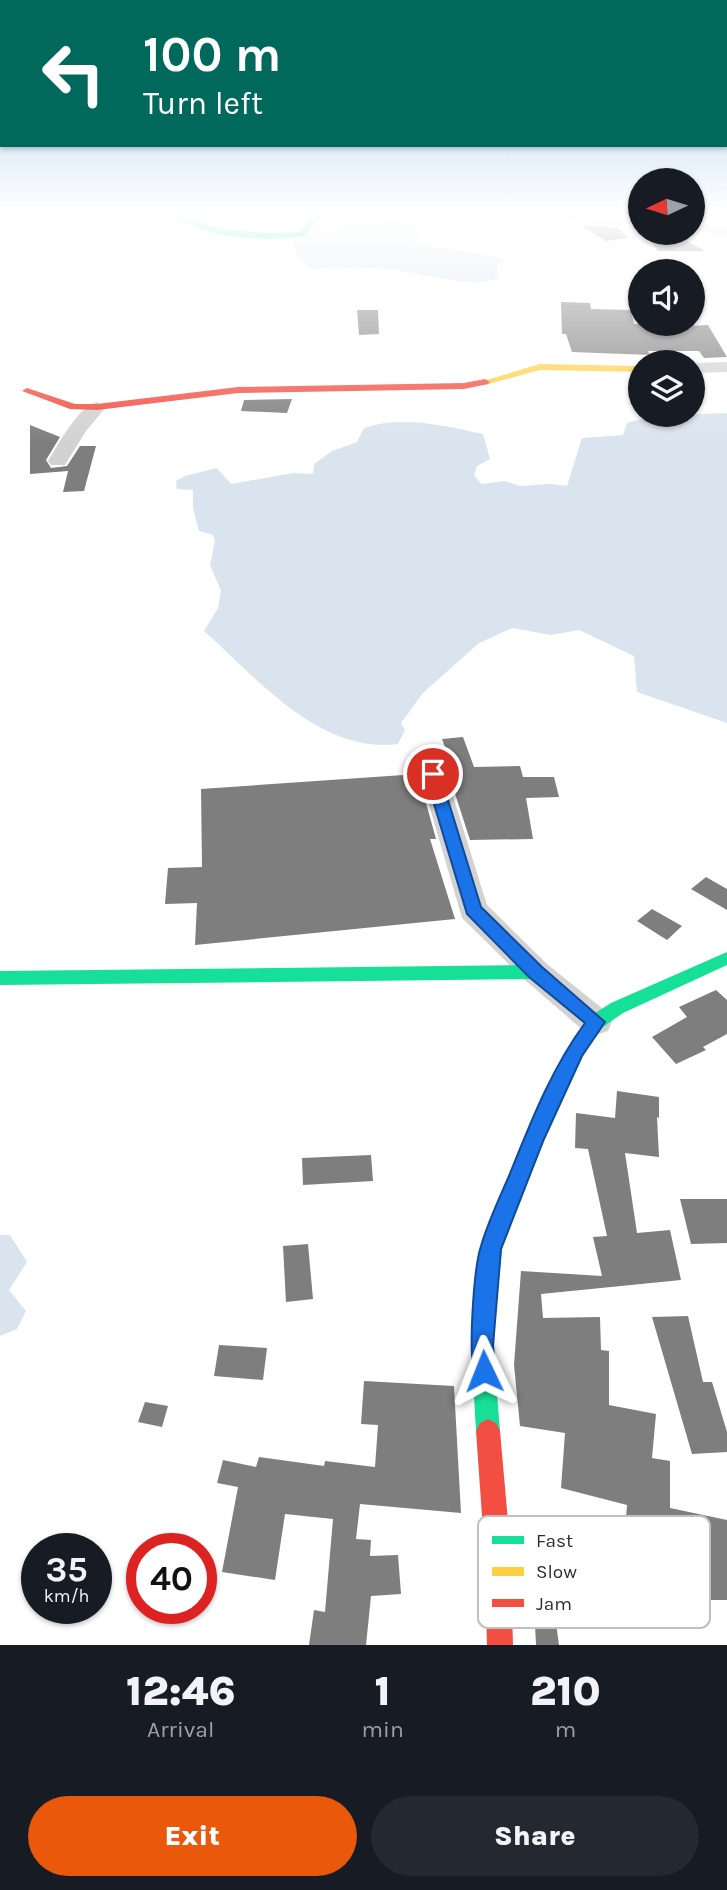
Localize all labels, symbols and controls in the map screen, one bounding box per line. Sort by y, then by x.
text: 100 m [143,26,281,83]
icon: left [28,28,119,119]
text: Turn left [143,85,263,122]
north arrow [628,168,705,245]
map controls [628,168,705,427]
button: sound [628,259,705,336]
button: layers [628,350,705,427]
pin [403,744,463,804]
icon: arrive [414,755,452,793]
position arrow [447,1334,521,1408]
legend [478,1516,710,1628]
text: Fast [536,1530,573,1552]
speed limit sign: 40 [126,1533,217,1624]
text: 35 [45,1549,88,1590]
text: Slow [536,1561,577,1583]
text: km/h [44,1585,89,1607]
text: Jam [536,1593,572,1615]
text: 12:46 [126,1666,235,1716]
text: 1 [375,1666,391,1716]
text: 210 [530,1666,601,1716]
text: Arrival [147,1716,214,1743]
text: min [362,1716,404,1743]
text: m [555,1716,576,1743]
button: Exit [28,1796,357,1876]
button: Share [371,1796,699,1876]

